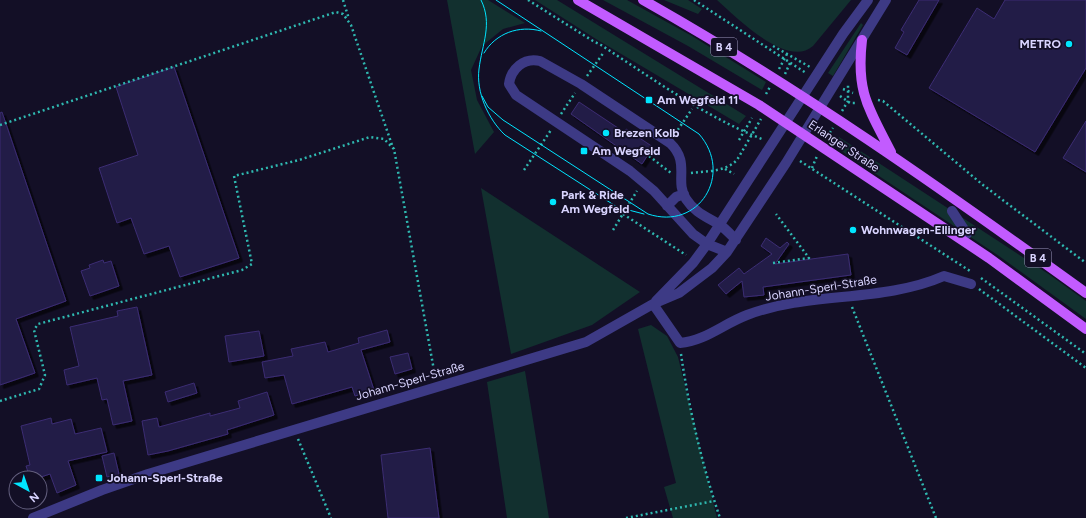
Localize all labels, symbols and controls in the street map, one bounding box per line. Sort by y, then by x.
place label: METRO [1019,37,1062,51]
road number: B 4 [711,38,737,56]
marker: METRO [1064,39,1074,49]
place label: Am Wegfeld 11 [657,93,738,107]
marker: Am Wegfeld 11 [644,95,654,105]
street label: Erlanger Straße [806,117,883,175]
place label: Brezen Kolb [614,126,679,140]
marker: Brezen Kolb [601,128,611,138]
place label: Am Wegfeld [592,144,660,158]
marker: Am Wegfeld [579,146,589,156]
place label: Park & Ride Am Wegfeld [561,188,629,216]
marker: Park & Ride Am Wegfeld [548,197,558,207]
place label: Wohnwagen-Ellinger [861,223,976,237]
marker: Wohnwagen-Ellinger [848,225,858,235]
road number: B 4 [1025,249,1051,267]
street label: Johann-Sperl-Straße [764,272,878,304]
street label: Johann-Sperl-Straße [354,359,466,403]
north arrow [8,470,48,510]
place label: Johann-Sperl-Straße [107,471,223,485]
marker: Johann-Sperl-Straße [94,473,104,483]
text: N [27,490,42,505]

